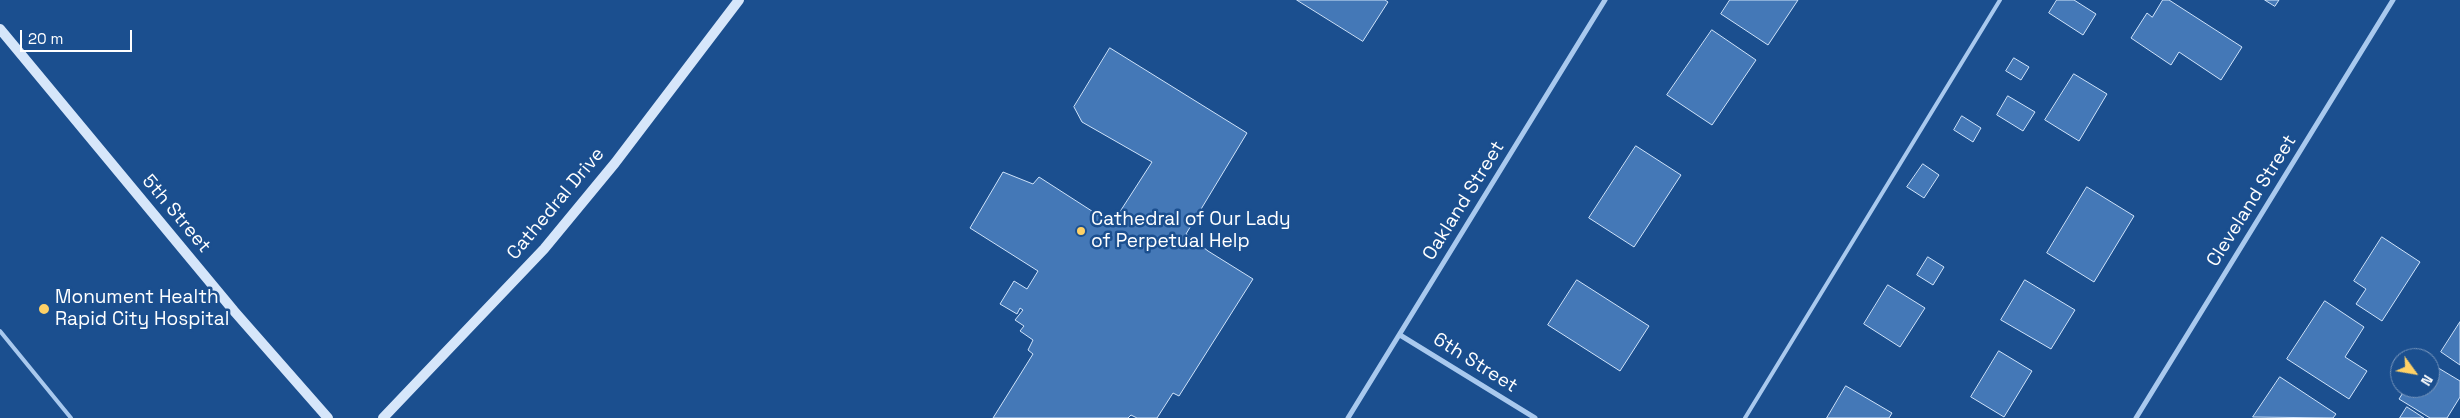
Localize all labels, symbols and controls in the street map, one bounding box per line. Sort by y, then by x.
scale bar [22,20,135,52]
text: 20 m [28,29,63,48]
street label: Cleveland Street [2202,131,2302,271]
street label: Oakland Street [1418,137,1510,265]
street label: Cathedral Drive [503,143,609,265]
street label: 5th Street [137,170,215,258]
place label: Cathedral of Our Lady of Perpetual Help [1091,209,1291,253]
marker: Cathedral of Our Lady of Perpetual Help [1075,225,1087,237]
place label: Monument Health Rapid City Hospital [55,287,229,331]
marker: Monument Health Rapid City Hospital [37,302,51,316]
street label: 6th Street [1429,328,1521,398]
north arrow [2390,348,2440,398]
text: N [2417,372,2437,389]

